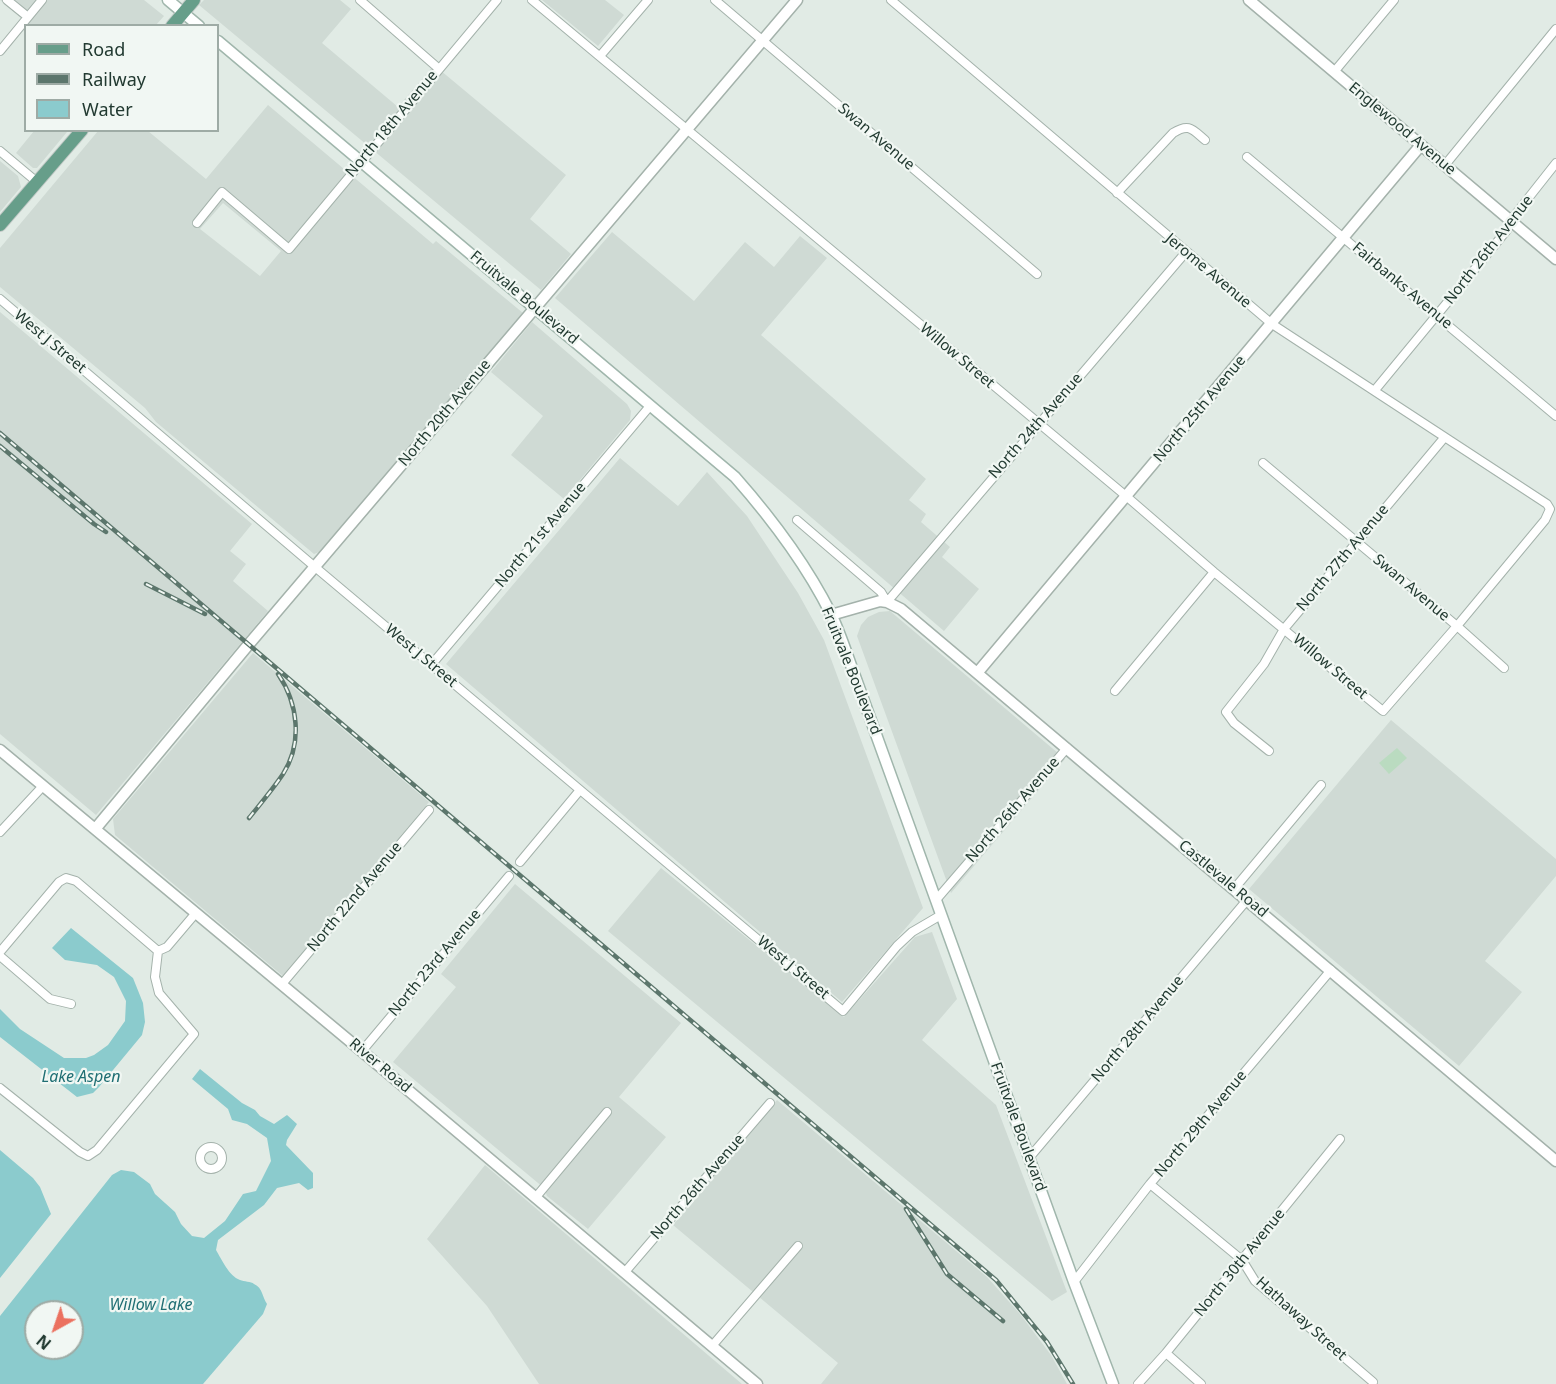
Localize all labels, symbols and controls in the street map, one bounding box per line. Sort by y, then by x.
legend [24,24,219,132]
text: Road [82,37,125,61]
text: Railway [82,67,146,91]
street label: North 18th Avenue [342,67,442,181]
street label: Englewood Avenue [1345,79,1459,179]
text: Water [82,97,133,121]
street label: Swan Avenue [834,100,918,174]
street label: North 26th Avenue [1441,192,1537,308]
street label: Jerome Avenue [1161,230,1255,312]
street label: Fairbanks Avenue [1348,239,1456,333]
street label: Fruitvale Boulevard [466,247,582,349]
street label: West J Street [10,307,90,377]
street label: Willow Street [916,320,998,392]
street label: North 25th Avenue [1150,352,1250,466]
street label: North 20th Avenue [395,356,495,470]
street label: North 24th Avenue [985,370,1087,482]
street label: North 21st Avenue [492,479,590,591]
street label: North 27th Avenue [1293,501,1393,615]
street label: Swan Avenue [1369,551,1453,625]
street label: Fruitvale Boulevard [817,605,885,737]
street label: West J Street [381,621,461,691]
street label: Willow Street [1289,631,1371,703]
street label: North 26th Avenue [962,754,1064,866]
street label: Castlevale Road [1175,836,1271,922]
street label: North 22nd Avenue [304,839,406,955]
street label: North 23rd Avenue [385,906,485,1020]
street label: West J Street [753,933,833,1003]
street label: North 28th Avenue [1088,972,1188,1086]
street label: River Road [345,1035,415,1097]
street label: Fruitvale Boulevard [986,1060,1050,1194]
water label: Lake Aspen [42,1067,120,1087]
street label: North 29th Avenue [1151,1067,1251,1181]
street label: North 26th Avenue [647,1131,749,1243]
street label: North 30th Avenue [1191,1205,1289,1321]
street label: Hathaway Street [1252,1273,1350,1365]
water label: Willow Lake [110,1295,192,1315]
north arrow [24,1300,84,1360]
text: N [32,1330,56,1355]

